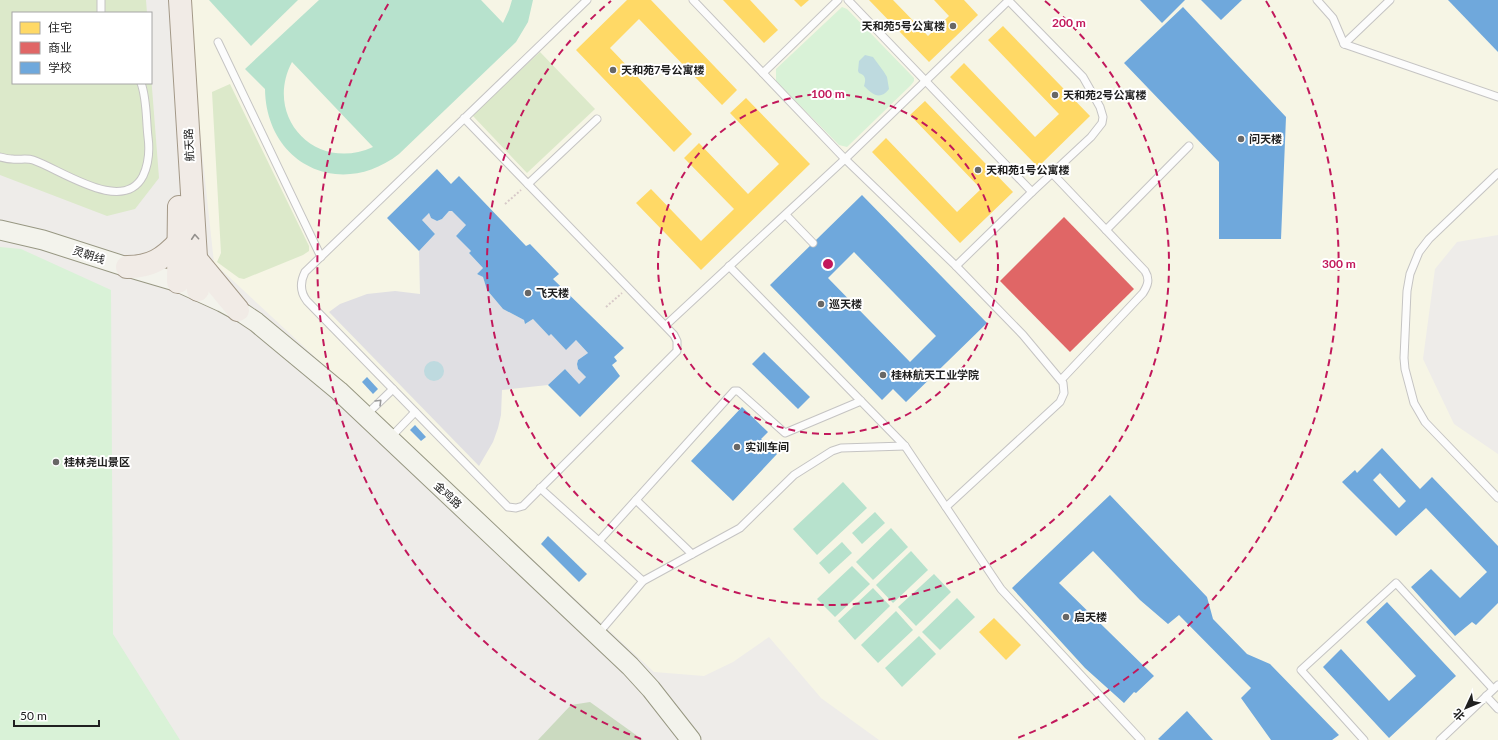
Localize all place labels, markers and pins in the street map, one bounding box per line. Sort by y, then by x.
place label: 天和苑5号公寓楼 [862,19,945,32]
marker: 天和苑5号公寓楼 [948,21,958,31]
place label: 天和苑7号公寓楼 [621,63,704,76]
marker: 天和苑7号公寓楼 [608,65,618,75]
place label: 天和苑2号公寓楼 [1063,88,1146,101]
marker: 天和苑2号公寓楼 [1050,90,1060,100]
place label: 问天楼 [1249,132,1282,145]
marker: 问天楼 [1236,134,1246,144]
place label: 天和苑1号公寓楼 [986,163,1069,176]
marker: 天和苑1号公寓楼 [973,165,983,175]
centre of rings [821,257,835,271]
place label: 飞天楼 [536,286,569,299]
marker: 飞天楼 [523,288,533,298]
place label: 巡天楼 [829,297,862,310]
marker: 巡天楼 [816,299,826,309]
place label: 桂林航天工业学院 [891,368,979,381]
marker: 桂林航天工业学院 [878,370,888,380]
place label: 实训车间 [745,440,789,453]
marker: 实训车间 [732,442,742,452]
place label: 桂林尧山景区 [64,455,130,468]
marker: 桂林尧山景区 [51,457,61,467]
place label: 启天楼 [1074,610,1107,623]
marker: 启天楼 [1061,612,1071,622]

